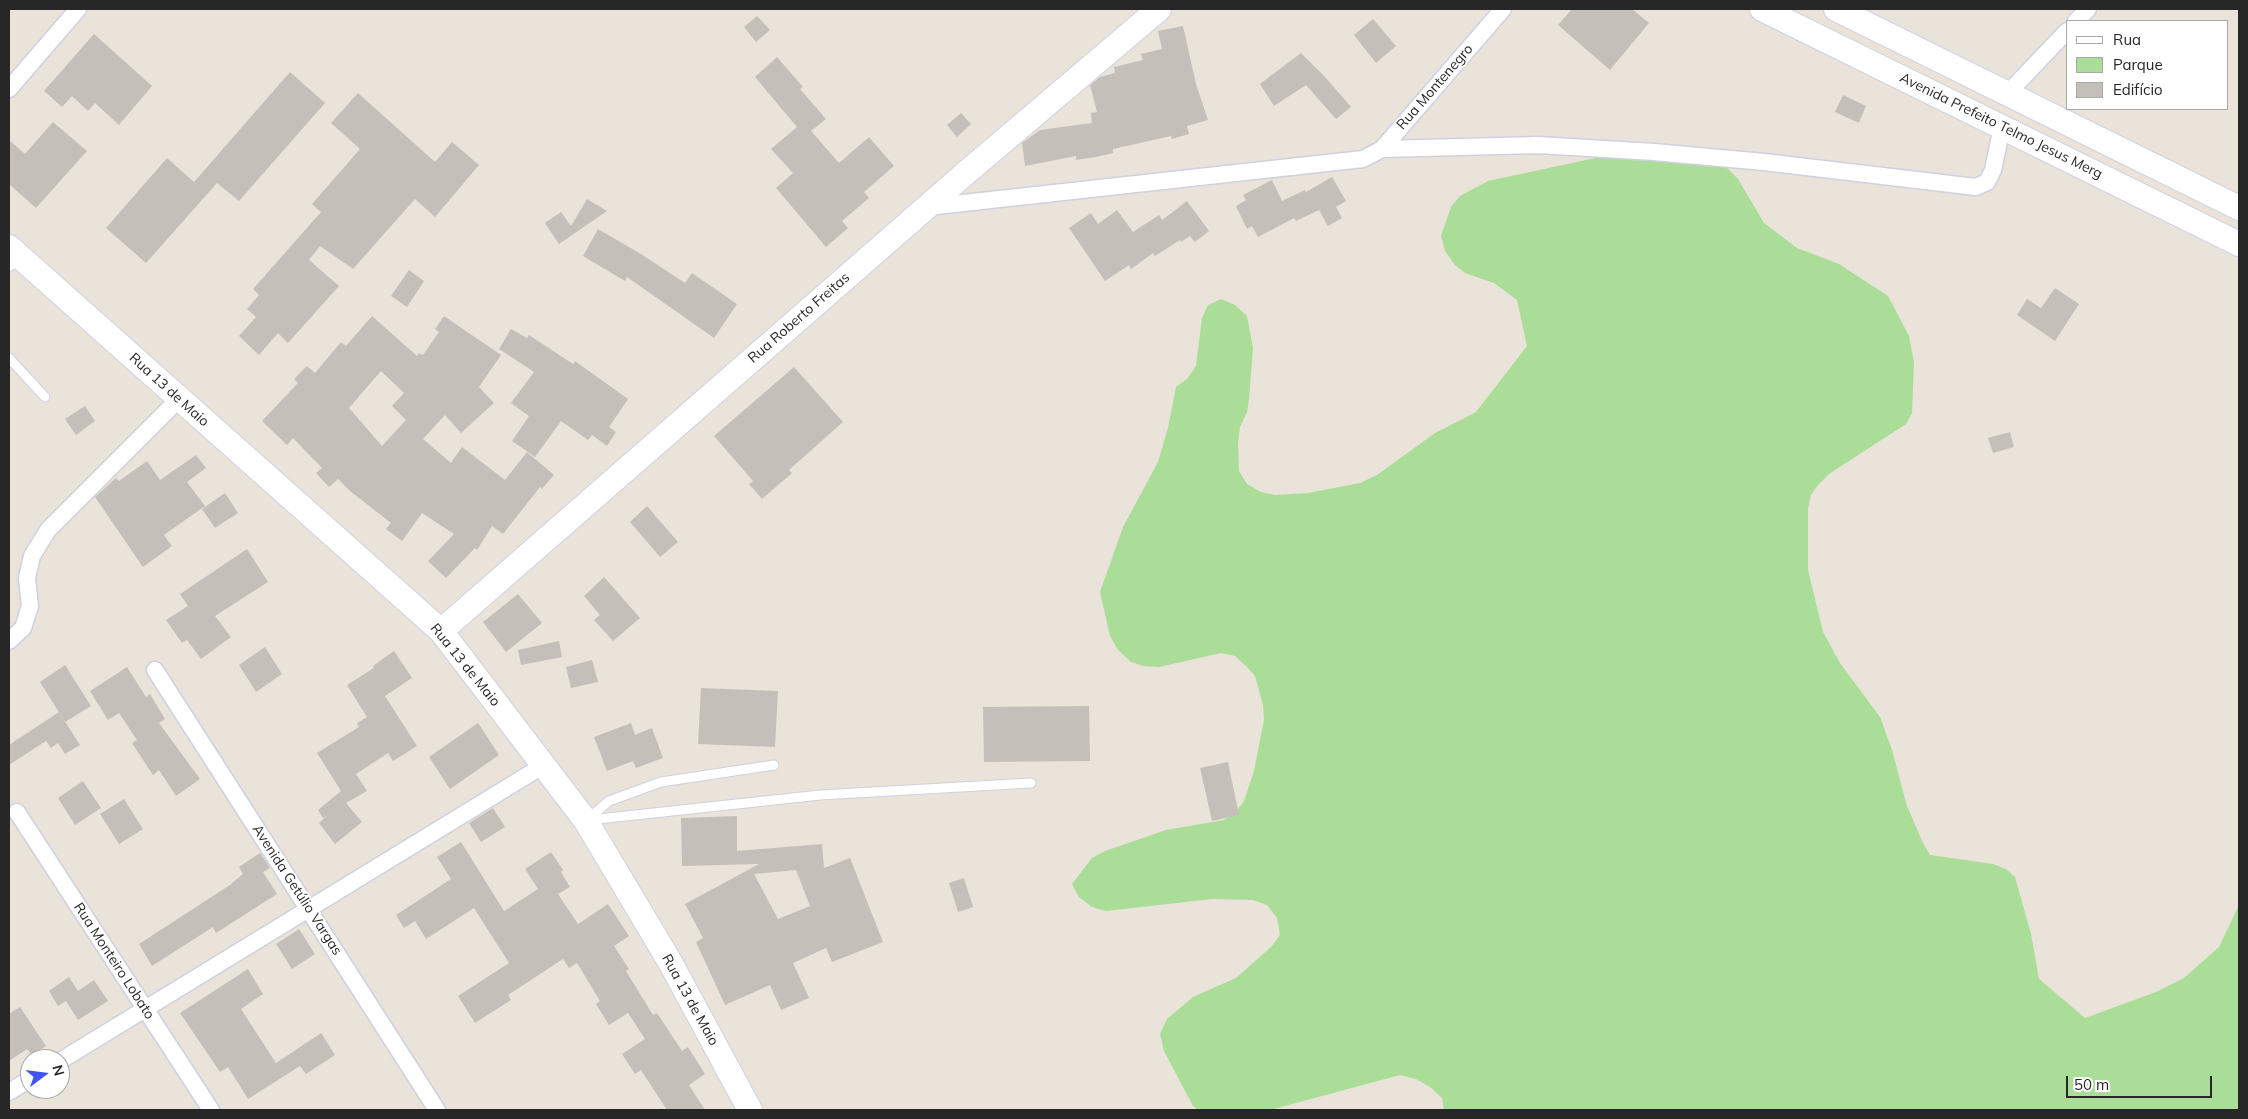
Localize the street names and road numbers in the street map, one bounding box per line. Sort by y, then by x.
street label: Rua Montenegro [1393,41,1477,133]
street label: Avenida Prefeito Telmo Jesus Merg [1897,69,2105,183]
street label: Rua Roberto Freitas [745,269,853,367]
street label: Rua 13 de Maio [126,350,212,430]
street label: Rua 13 de Maio [426,620,504,710]
street label: Avenida Getúlio Vargas [249,822,345,958]
street label: Rua Monteiro Lobato [70,900,158,1022]
street label: Rua 13 de Maio [658,951,722,1049]

